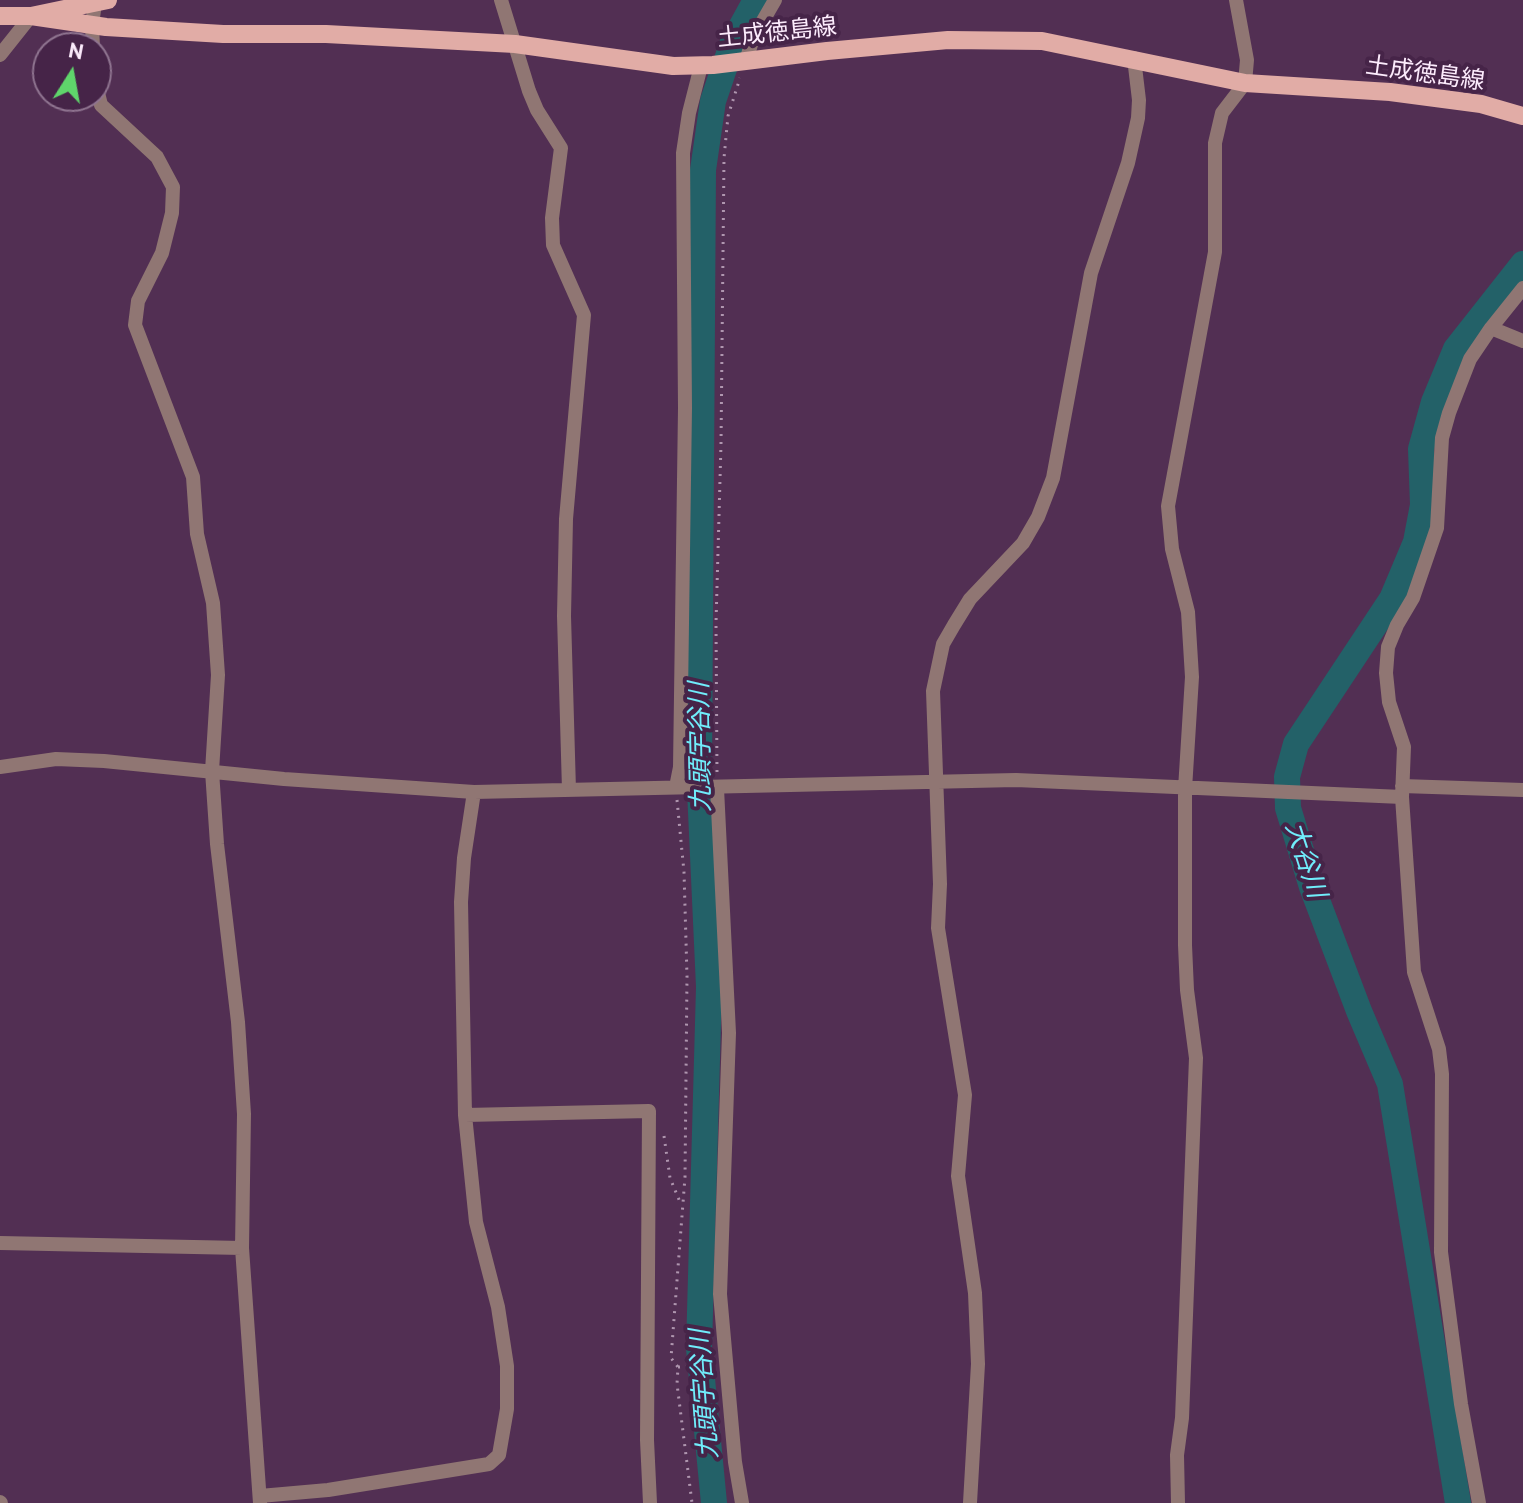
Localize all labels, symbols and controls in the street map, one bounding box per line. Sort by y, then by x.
street label: 土成徳島線 [716,12,838,54]
north arrow [32,32,112,112]
text: N [66,35,86,66]
street label: 土成徳島線 [1364,51,1486,97]
water label: 九頭宇谷川 [684,682,718,812]
water label: 大谷川 [1278,818,1332,902]
water label: 九頭宇谷川 [685,1328,725,1460]

